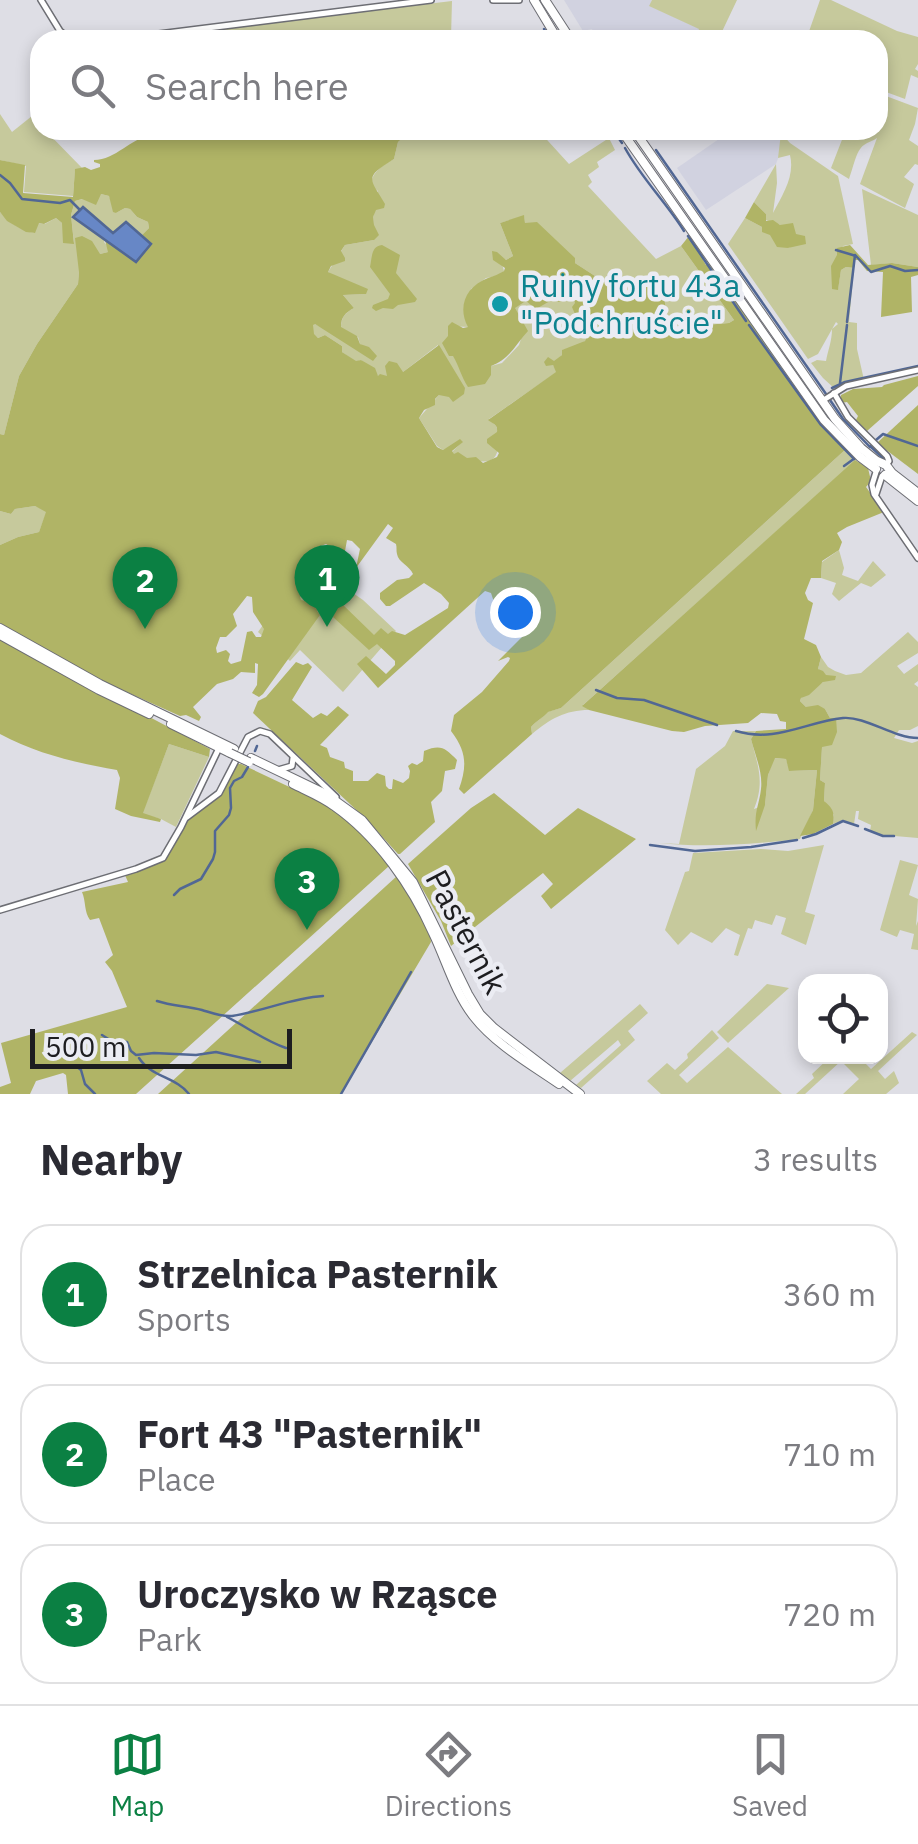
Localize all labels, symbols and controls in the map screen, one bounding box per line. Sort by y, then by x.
search box [30,30,888,140]
icon: search [65,58,120,113]
text: Search here [145,61,349,110]
place label: Ruiny fortu 43a "Podchruście" [520,264,741,343]
marker: Ruiny fortu 43a "Podchruście" [489,293,511,315]
pin: 1 [294,544,360,627]
pin: 2 [112,546,178,629]
your location [490,587,541,638]
pin: 3 [274,848,340,930]
street label: Pasternik [417,862,517,1001]
map controls [798,974,888,1064]
button: locate [798,974,888,1064]
scale bar [30,1024,292,1068]
text: 500 m [45,1028,126,1065]
text: Nearby [40,1132,182,1187]
text: 3 results [753,1138,878,1180]
text: Strzelnica Pasternik [137,1249,498,1298]
text: 1 [65,1273,84,1315]
text: 360 m [783,1273,876,1315]
text: Sports [137,1298,231,1340]
text: Fort 43 "Pasternik" [137,1409,482,1458]
text: 2 [65,1433,84,1475]
text: 710 m [783,1433,876,1475]
text: Place [137,1458,216,1500]
text: Uroczysko w Rząsce [137,1569,498,1618]
text: 3 [65,1593,84,1635]
text: 720 m [783,1593,876,1635]
text: Park [137,1618,202,1660]
tab: Map [110,1727,165,1824]
tab: Directions [385,1727,512,1824]
tab: Saved [732,1727,808,1824]

